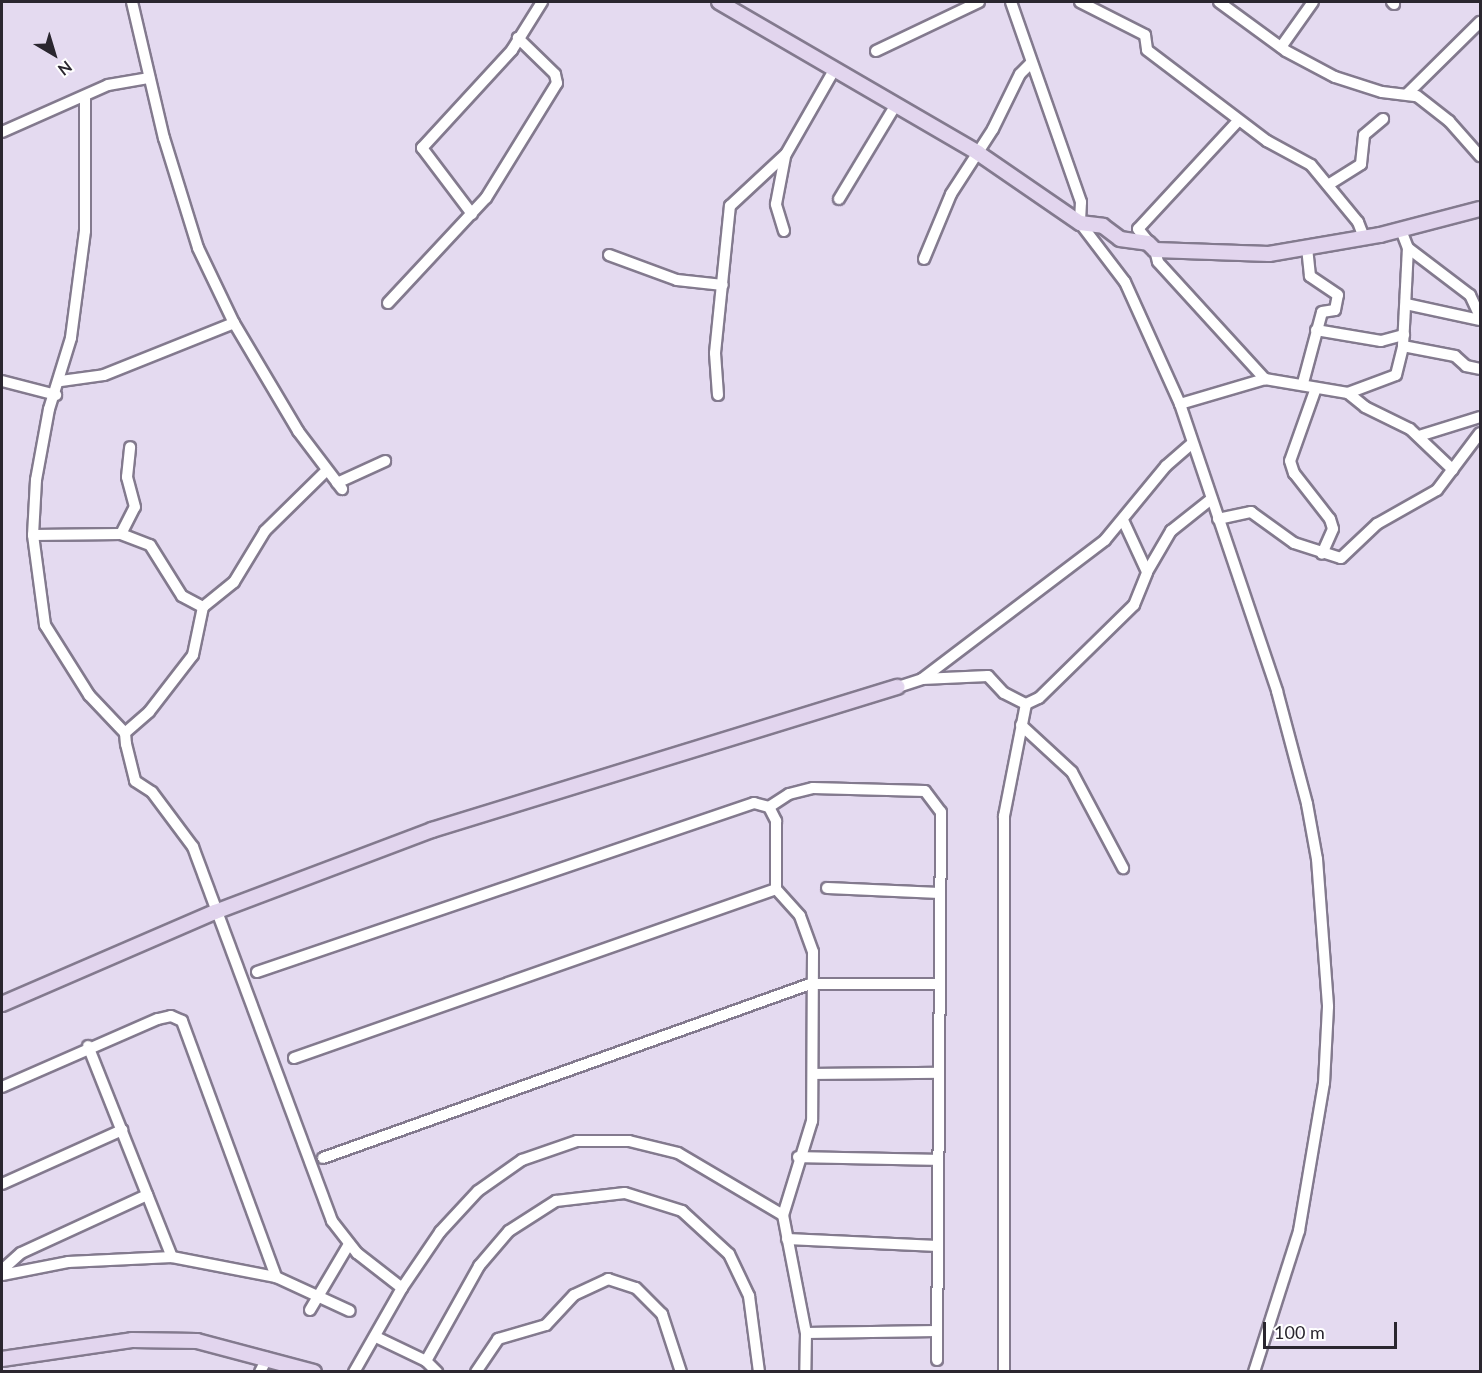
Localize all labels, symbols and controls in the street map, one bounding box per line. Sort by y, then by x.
north arrow [24,24,84,84]
text: N [55,57,76,80]
scale bar [1266,1310,1400,1348]
text: 100 m [1274,1321,1325,1343]

